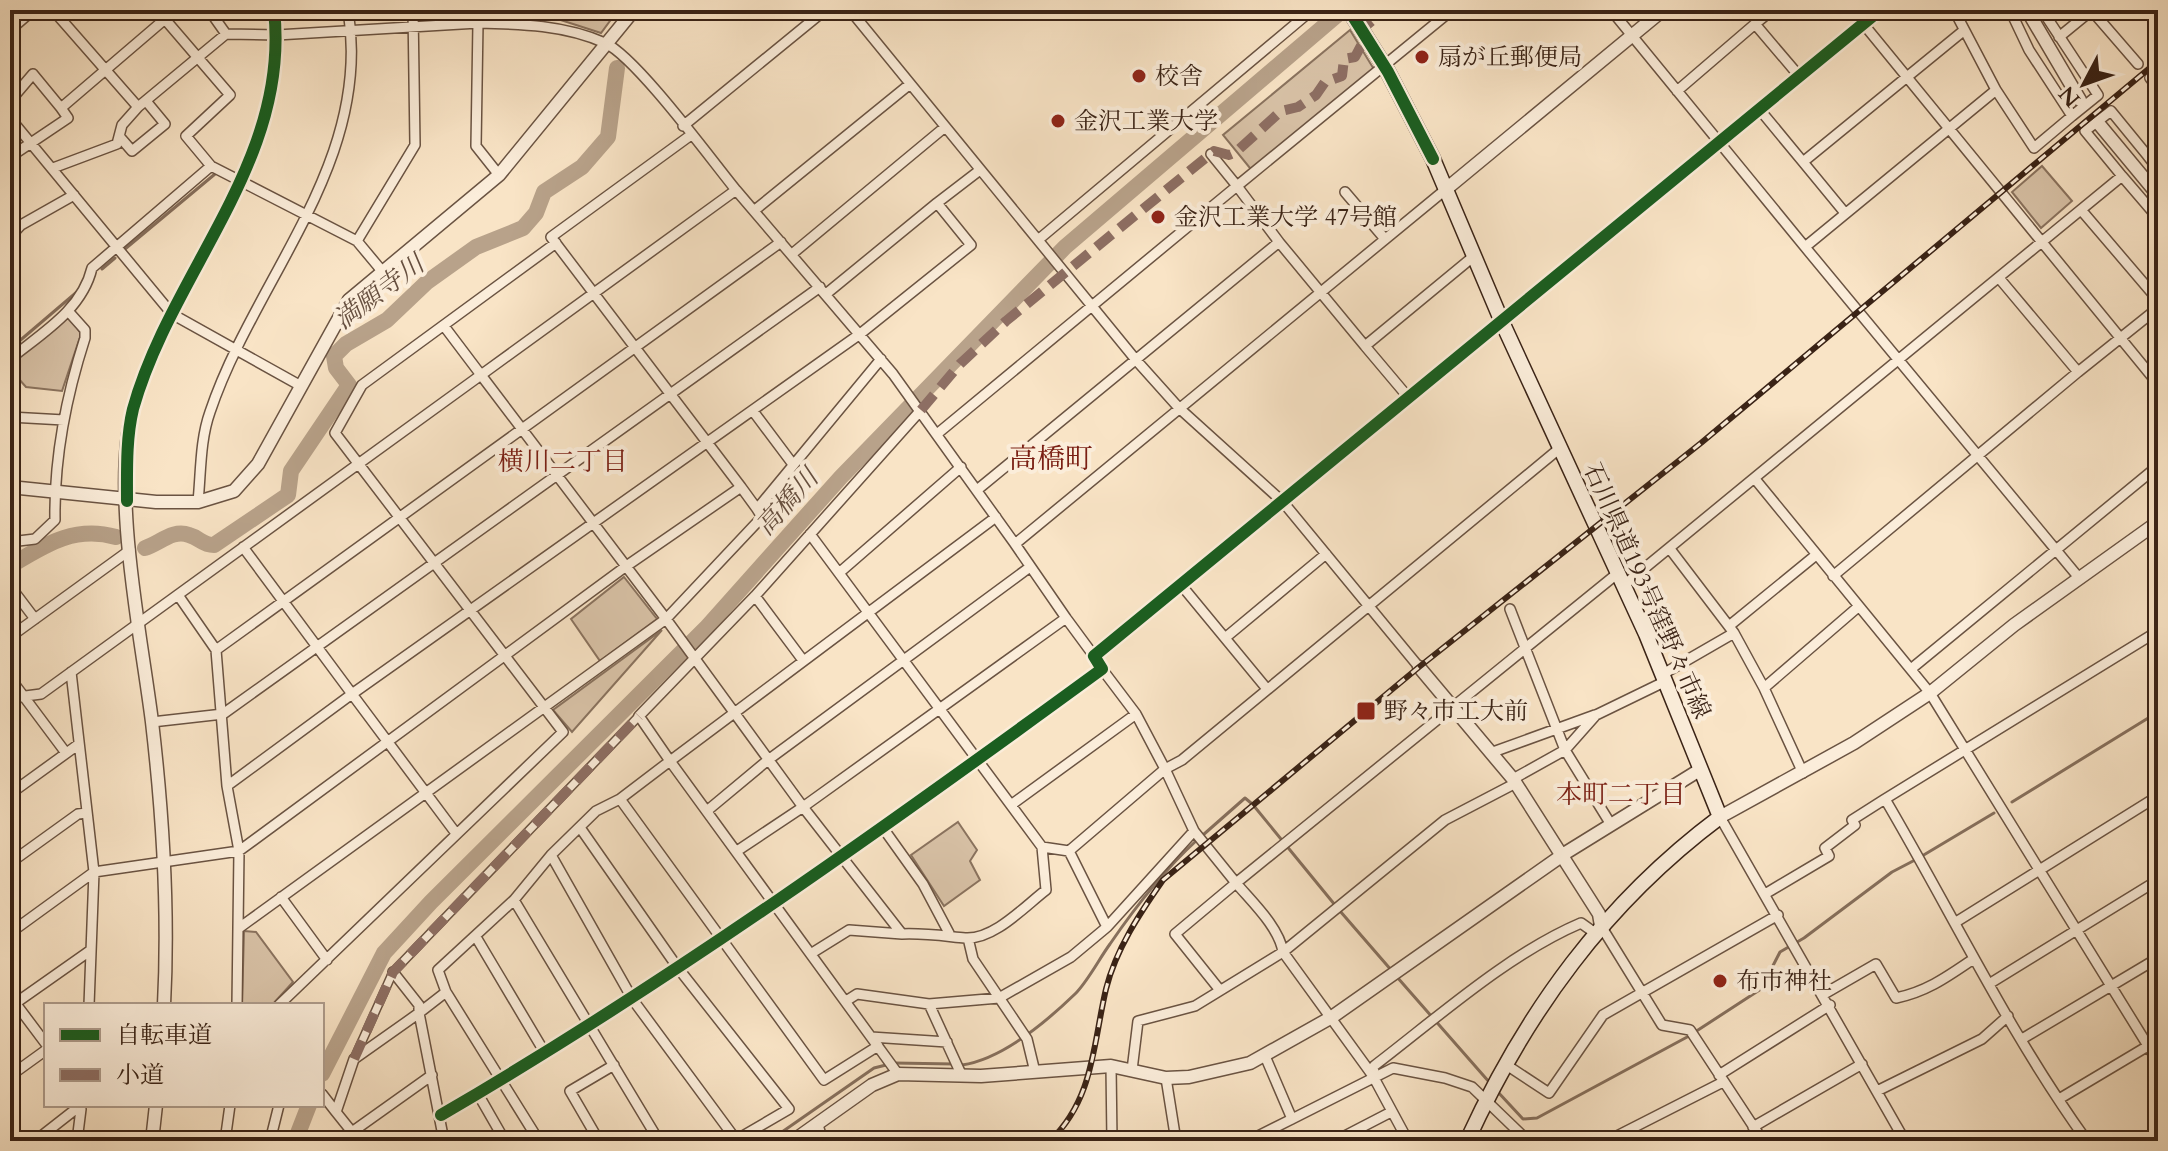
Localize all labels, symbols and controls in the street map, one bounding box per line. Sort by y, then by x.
place label: 扇が丘郵便局 [1438,41,1582,74]
north arrow [2044,44,2124,124]
marker: 扇が丘郵便局 [1413,48,1431,66]
place label: 校舎 [1155,60,1203,93]
marker: 校舎 [1130,67,1148,85]
text: N [2052,79,2087,114]
place label: 金沢工業大学 [1074,105,1218,138]
marker: 金沢工業大学 [1049,112,1067,130]
place label: 金沢工業大学 47号館 [1174,201,1397,234]
marker: 金沢工業大学 47号館 [1149,208,1167,226]
water label: 満願寺川 [327,245,433,337]
district label: 高橋町 [1009,440,1093,478]
district label: 横川二丁目 [498,444,628,479]
street label: 石川県道193号窪野々市線 [1576,458,1718,724]
water label: 高橋川 [748,459,828,543]
place label: 野々市工大前 [1384,695,1528,728]
marker: 野々市工大前 [1355,700,1377,722]
district label: 本町二丁目 [1556,777,1686,812]
place label: 布市神社 [1736,965,1832,998]
marker: 布市神社 [1711,972,1729,990]
legend [44,1003,324,1107]
text: 自転車道 [116,1019,212,1052]
text: 小道 [116,1059,164,1092]

